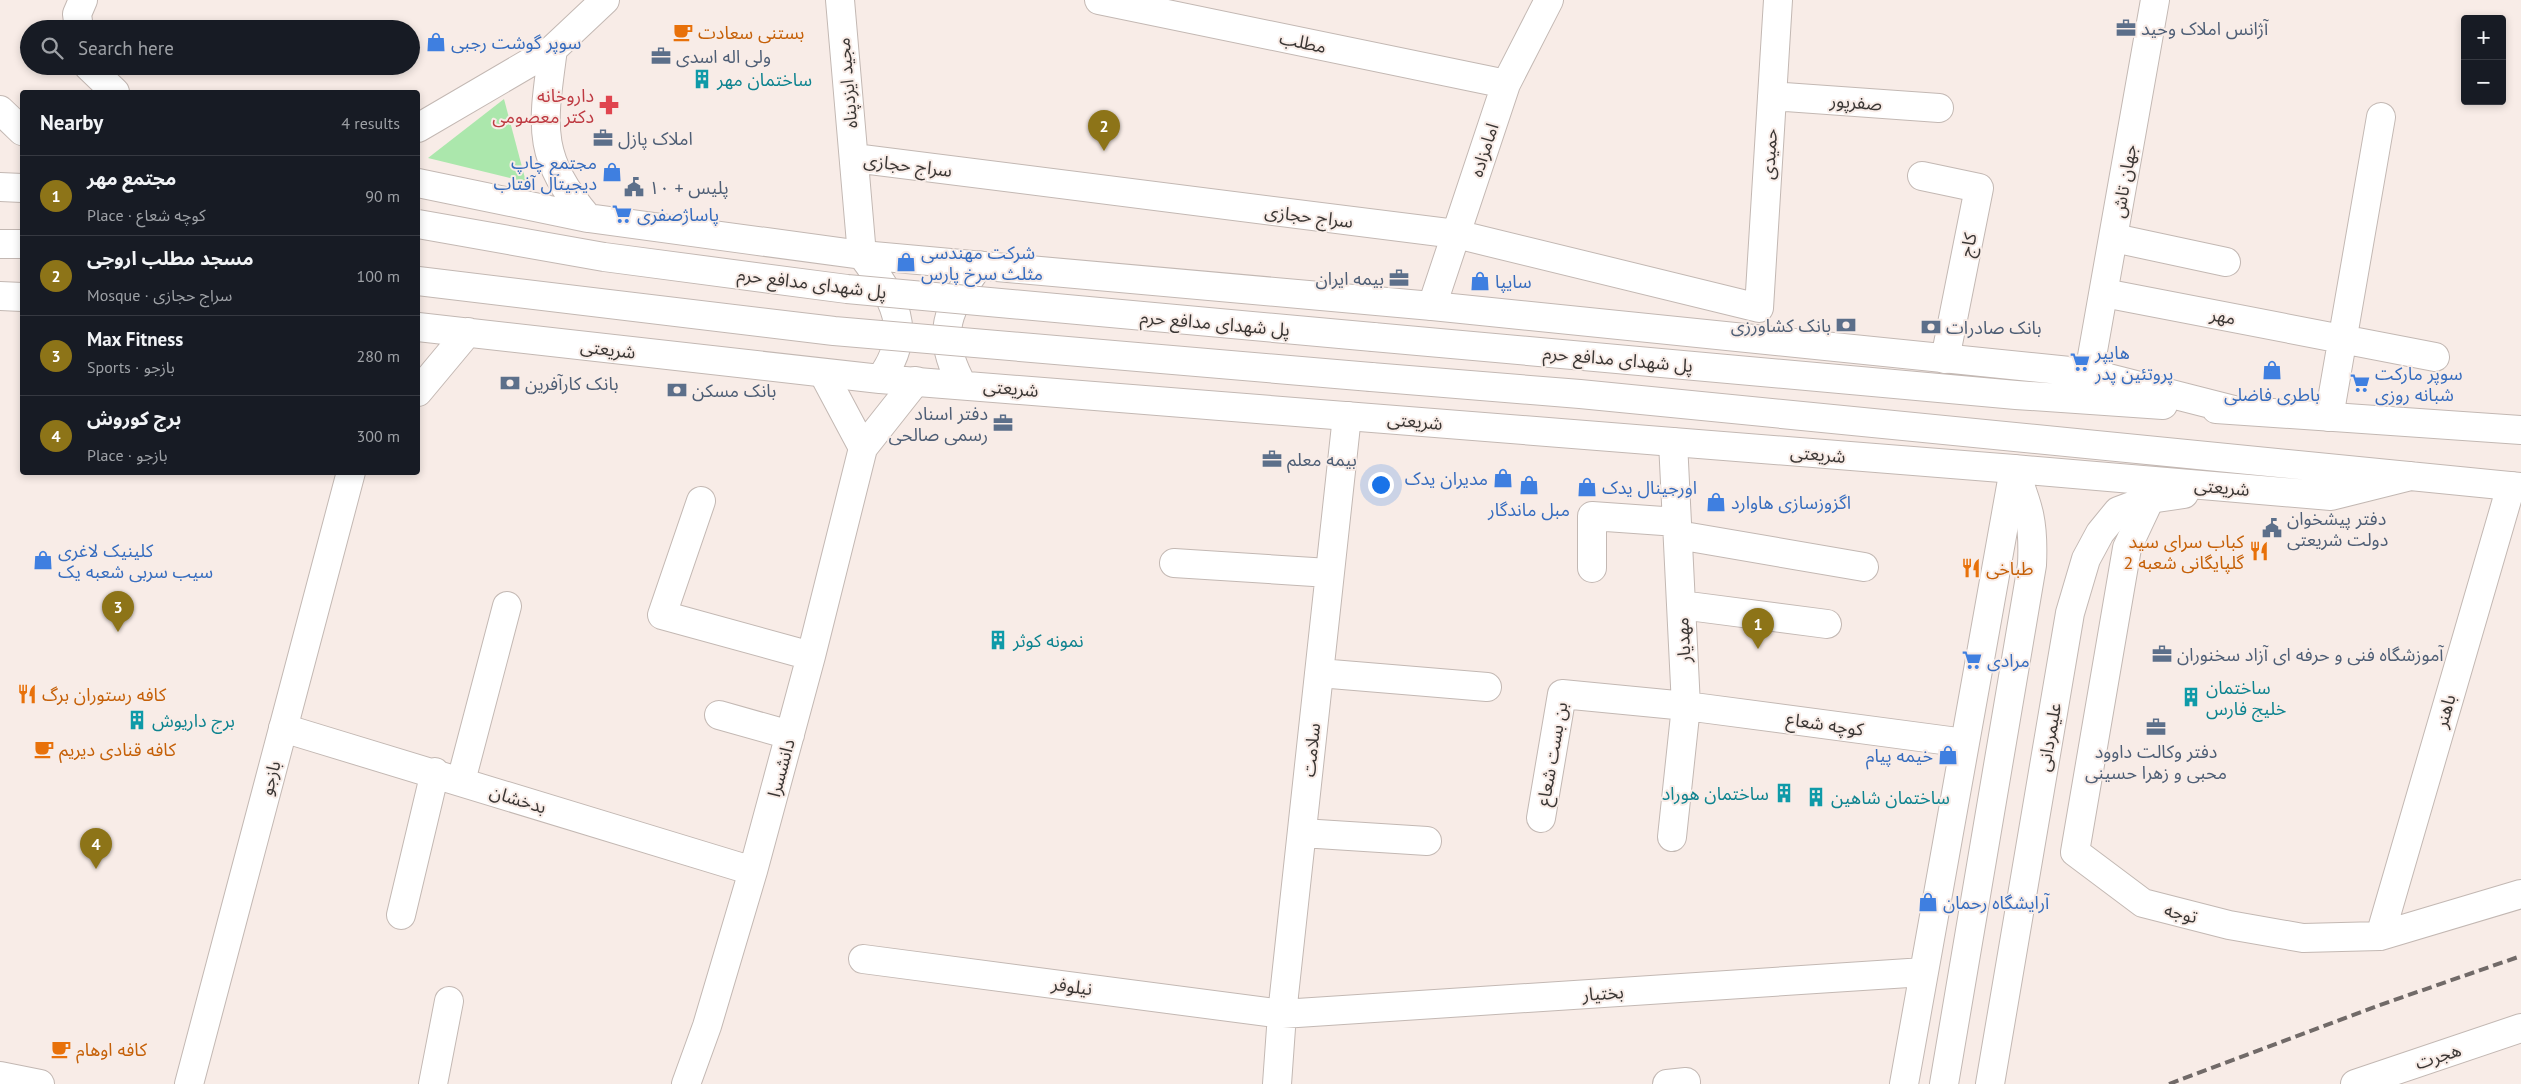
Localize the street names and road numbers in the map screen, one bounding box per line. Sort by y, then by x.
street label: مطلب [1277,26,1329,58]
street label: مجید ایزدپناه [832,37,863,129]
street label: صفرپور [1828,89,1883,115]
street label: امامزاده [1465,120,1503,180]
street label: حمیدی [1756,128,1782,180]
street label: جهان تاش [2106,142,2142,220]
street label: سراج حجازی [862,148,954,184]
street label: سراج حجازی [1263,199,1355,235]
street label: کاج [1954,230,1984,259]
street label: پل شهدای مدافع حرم [736,262,888,307]
street label: مهر [2207,302,2238,330]
street label: پل شهدای مدافع حرم [1139,305,1291,344]
street label: شریعتی [579,334,637,364]
street label: پل شهدای مدافع حرم [1542,341,1694,380]
street label: شریعتی [982,374,1040,402]
street label: شریعتی [1386,407,1444,435]
street label: شریعتی [1789,440,1847,468]
street label: شریعتی [2193,473,2251,501]
street label: مهدیار [1670,617,1696,664]
street label: باهنر [2429,692,2461,731]
street label: بن بست شعاع [1532,700,1575,808]
street label: علیمردانی [2032,701,2066,773]
street label: کوچه شعاع [1784,707,1866,744]
street label: سلامت [1297,722,1325,778]
street label: دانشسرا [762,736,800,800]
street label: بازجو [254,758,286,798]
street label: بدخشان [487,780,549,818]
street label: توجه [2162,898,2200,928]
street label: نیلوفر [1049,972,1094,1000]
street label: بختیار [1580,980,1625,1006]
street label: هجرت [2412,1038,2464,1074]

